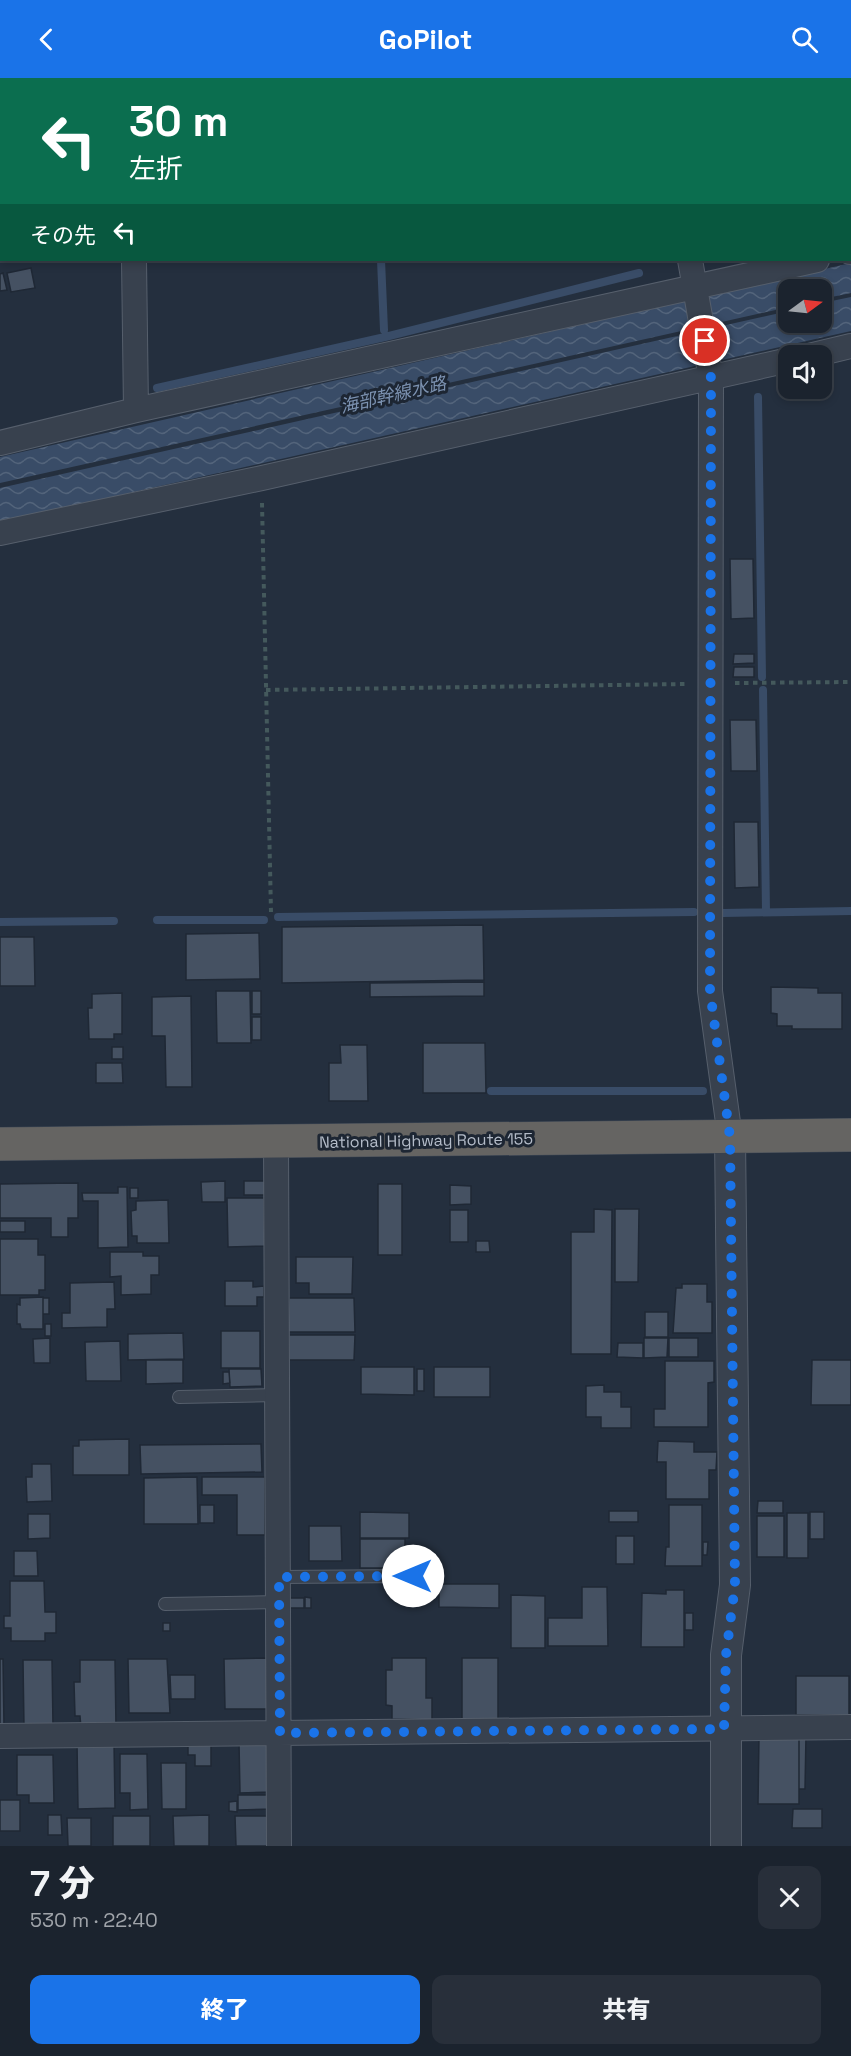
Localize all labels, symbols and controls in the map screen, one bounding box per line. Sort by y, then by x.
text: GoPilot [379,22,472,57]
icon: back [30,23,63,56]
icon: search [788,23,821,56]
text: 30 m [129,95,228,148]
icon: left [30,102,108,180]
text: 左折 [129,151,183,186]
icon: left [108,216,141,249]
text: その先 [30,221,96,249]
north arrow [778,279,832,333]
map controls [778,279,832,399]
pin [679,315,730,366]
icon: arrive [688,324,721,357]
button: sound [778,345,832,399]
water label: 海部幹線水路 [338,371,450,418]
street label: National Highway Route 155 [319,1128,533,1153]
position arrow [381,1544,445,1608]
text: 7 分 [30,1861,95,1907]
button: close [758,1866,821,1929]
text: 530 m · 22:40 [30,1907,158,1933]
button: 終了 [30,1975,420,2044]
button: 共有 [432,1975,821,2044]

